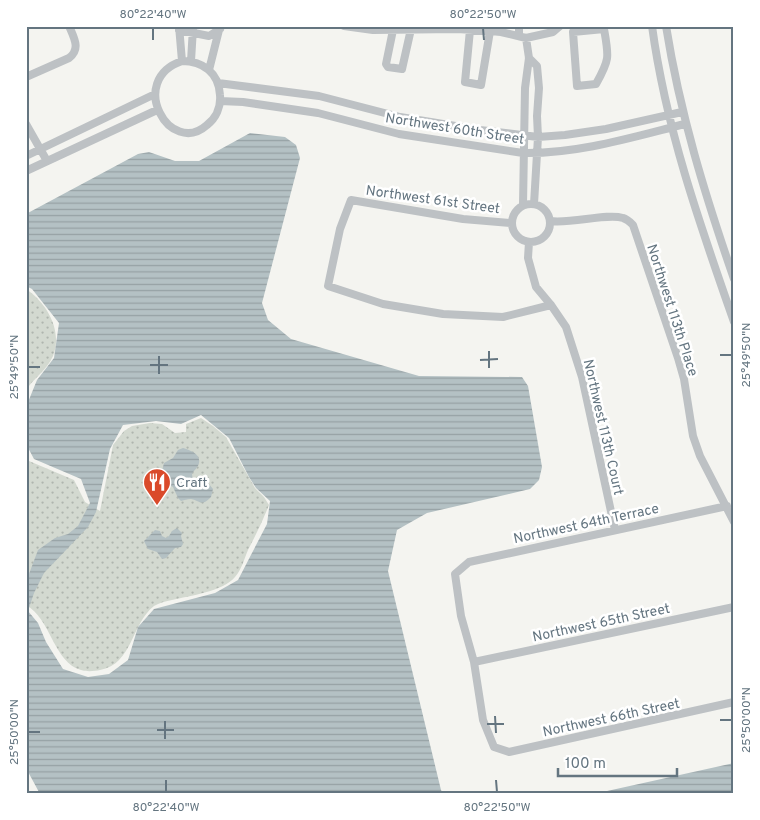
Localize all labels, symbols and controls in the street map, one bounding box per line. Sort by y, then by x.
text: 80°22'40"W [119,7,187,23]
text: 80°22'50"W [449,7,517,23]
street label: Northwest 60th Street [384,110,525,149]
street label: Northwest 61st Street [365,183,501,218]
street label: Northwest 113th Place [642,242,701,379]
text: 25°49'50"N [739,322,755,388]
text: 25°49'50"N [7,334,23,400]
street label: Northwest 113th Court [579,358,626,497]
restaurant icon: Craft [142,467,172,506]
place label: Craft [176,475,208,492]
street label: Northwest 64th Terrace [512,501,661,548]
street label: Northwest 65th Street [531,601,672,646]
text: 25°50'00"N [739,687,755,753]
street label: Northwest 66th Street [541,696,681,741]
text: 25°50'00"N [7,699,23,765]
scale bar [558,745,676,777]
text: 100 m [565,755,606,774]
text: 80°22'40"W [132,800,200,816]
text: 80°22'50"W [463,800,531,816]

